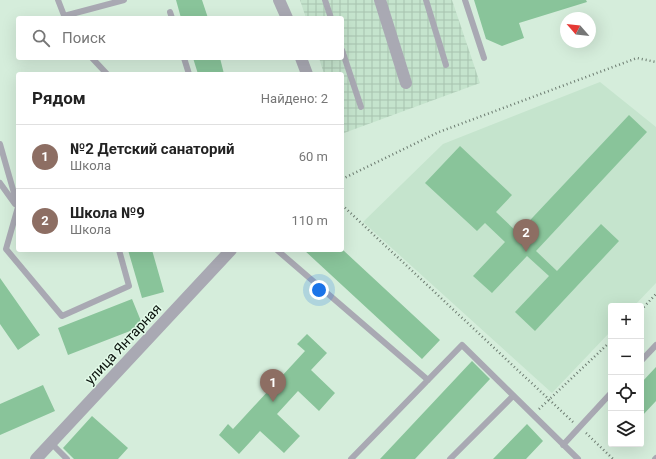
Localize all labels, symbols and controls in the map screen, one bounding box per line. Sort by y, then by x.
north arrow [560,12,596,48]
search box [16,16,344,60]
icon: search [30,27,52,49]
text: Поиск [62,29,106,47]
text: Рядом [32,88,86,108]
text: Найдено: 2 [261,91,328,106]
text: №2 Детский санаторий [70,140,234,158]
text: 1 [41,149,49,164]
text: 60 m [299,149,328,164]
text: Школа [70,158,111,173]
text: Школа №9 [70,204,145,222]
text: 2 [41,213,49,228]
text: 110 m [291,213,328,228]
pin: 2 [513,219,539,252]
text: Школа [70,222,111,237]
your location [309,280,329,300]
street label: улица Янтарная [82,300,164,388]
map controls [608,303,644,447]
button: + [608,303,644,339]
button: − [608,339,644,375]
pin: 1 [260,369,286,402]
button: locate [608,375,644,411]
button: layers [608,411,644,447]

